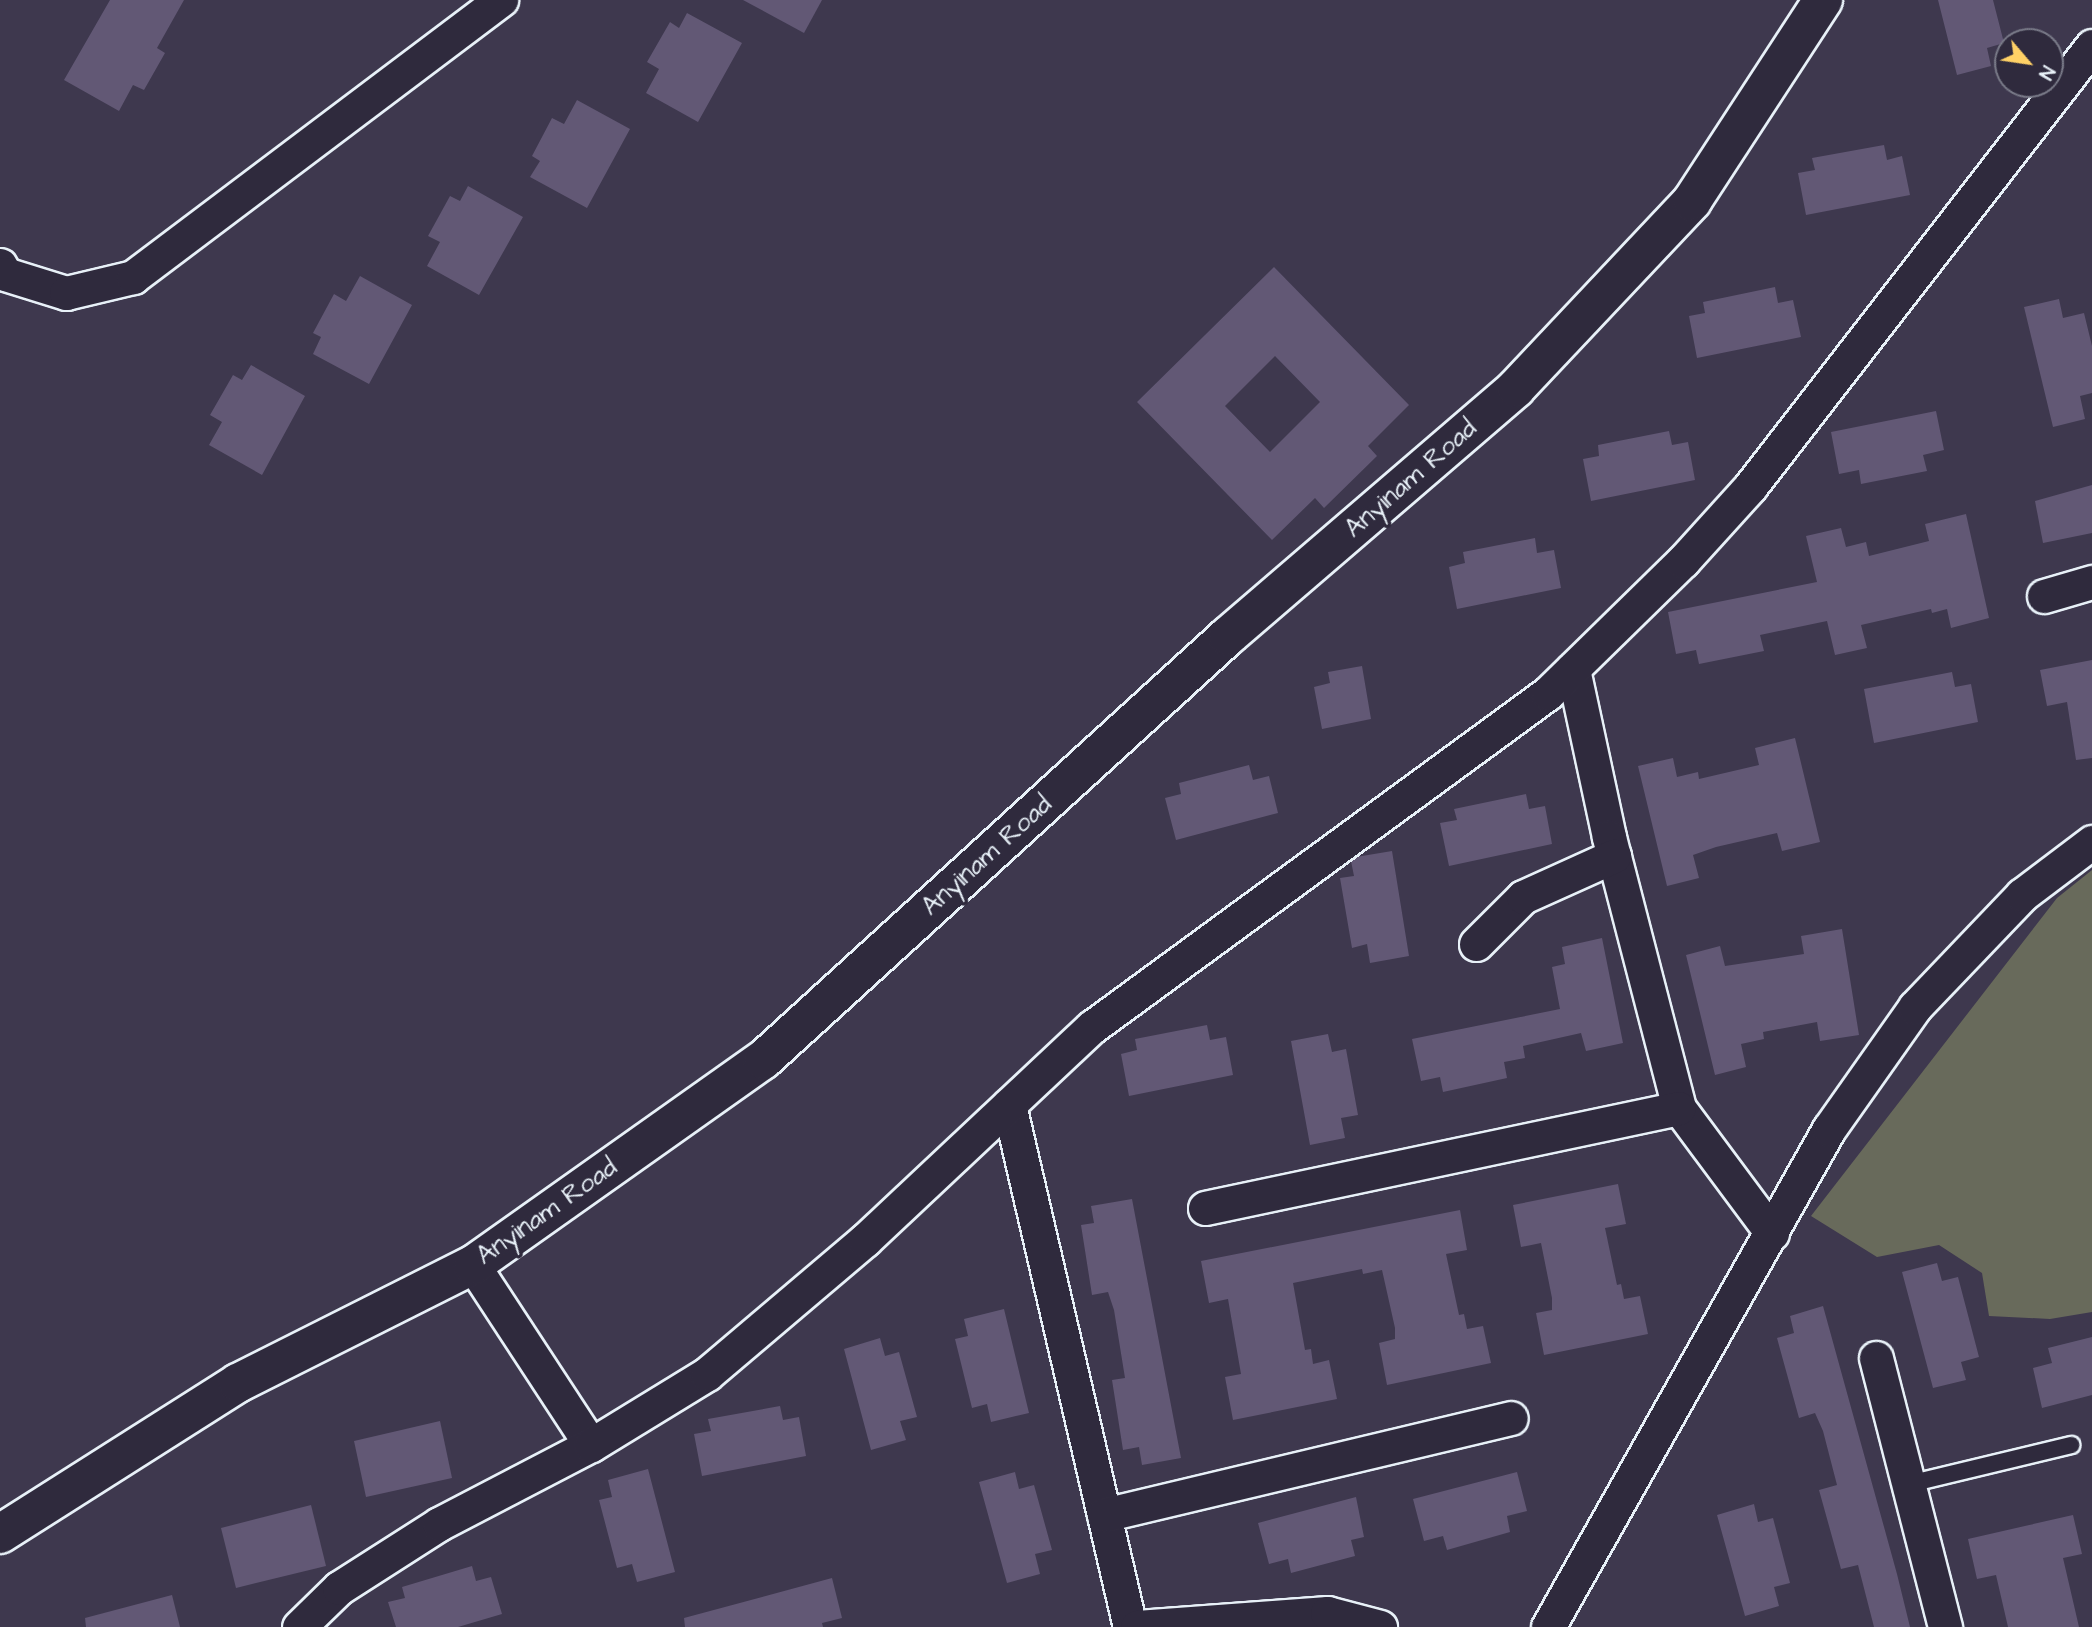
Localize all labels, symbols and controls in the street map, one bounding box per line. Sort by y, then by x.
north arrow [1994,28,2064,98]
text: N [2031,61,2061,84]
street label: Anyinam Road [1339,413,1483,545]
street label: Anyinam Road [915,789,1059,923]
street label: Anyinam Road [471,1152,623,1272]

